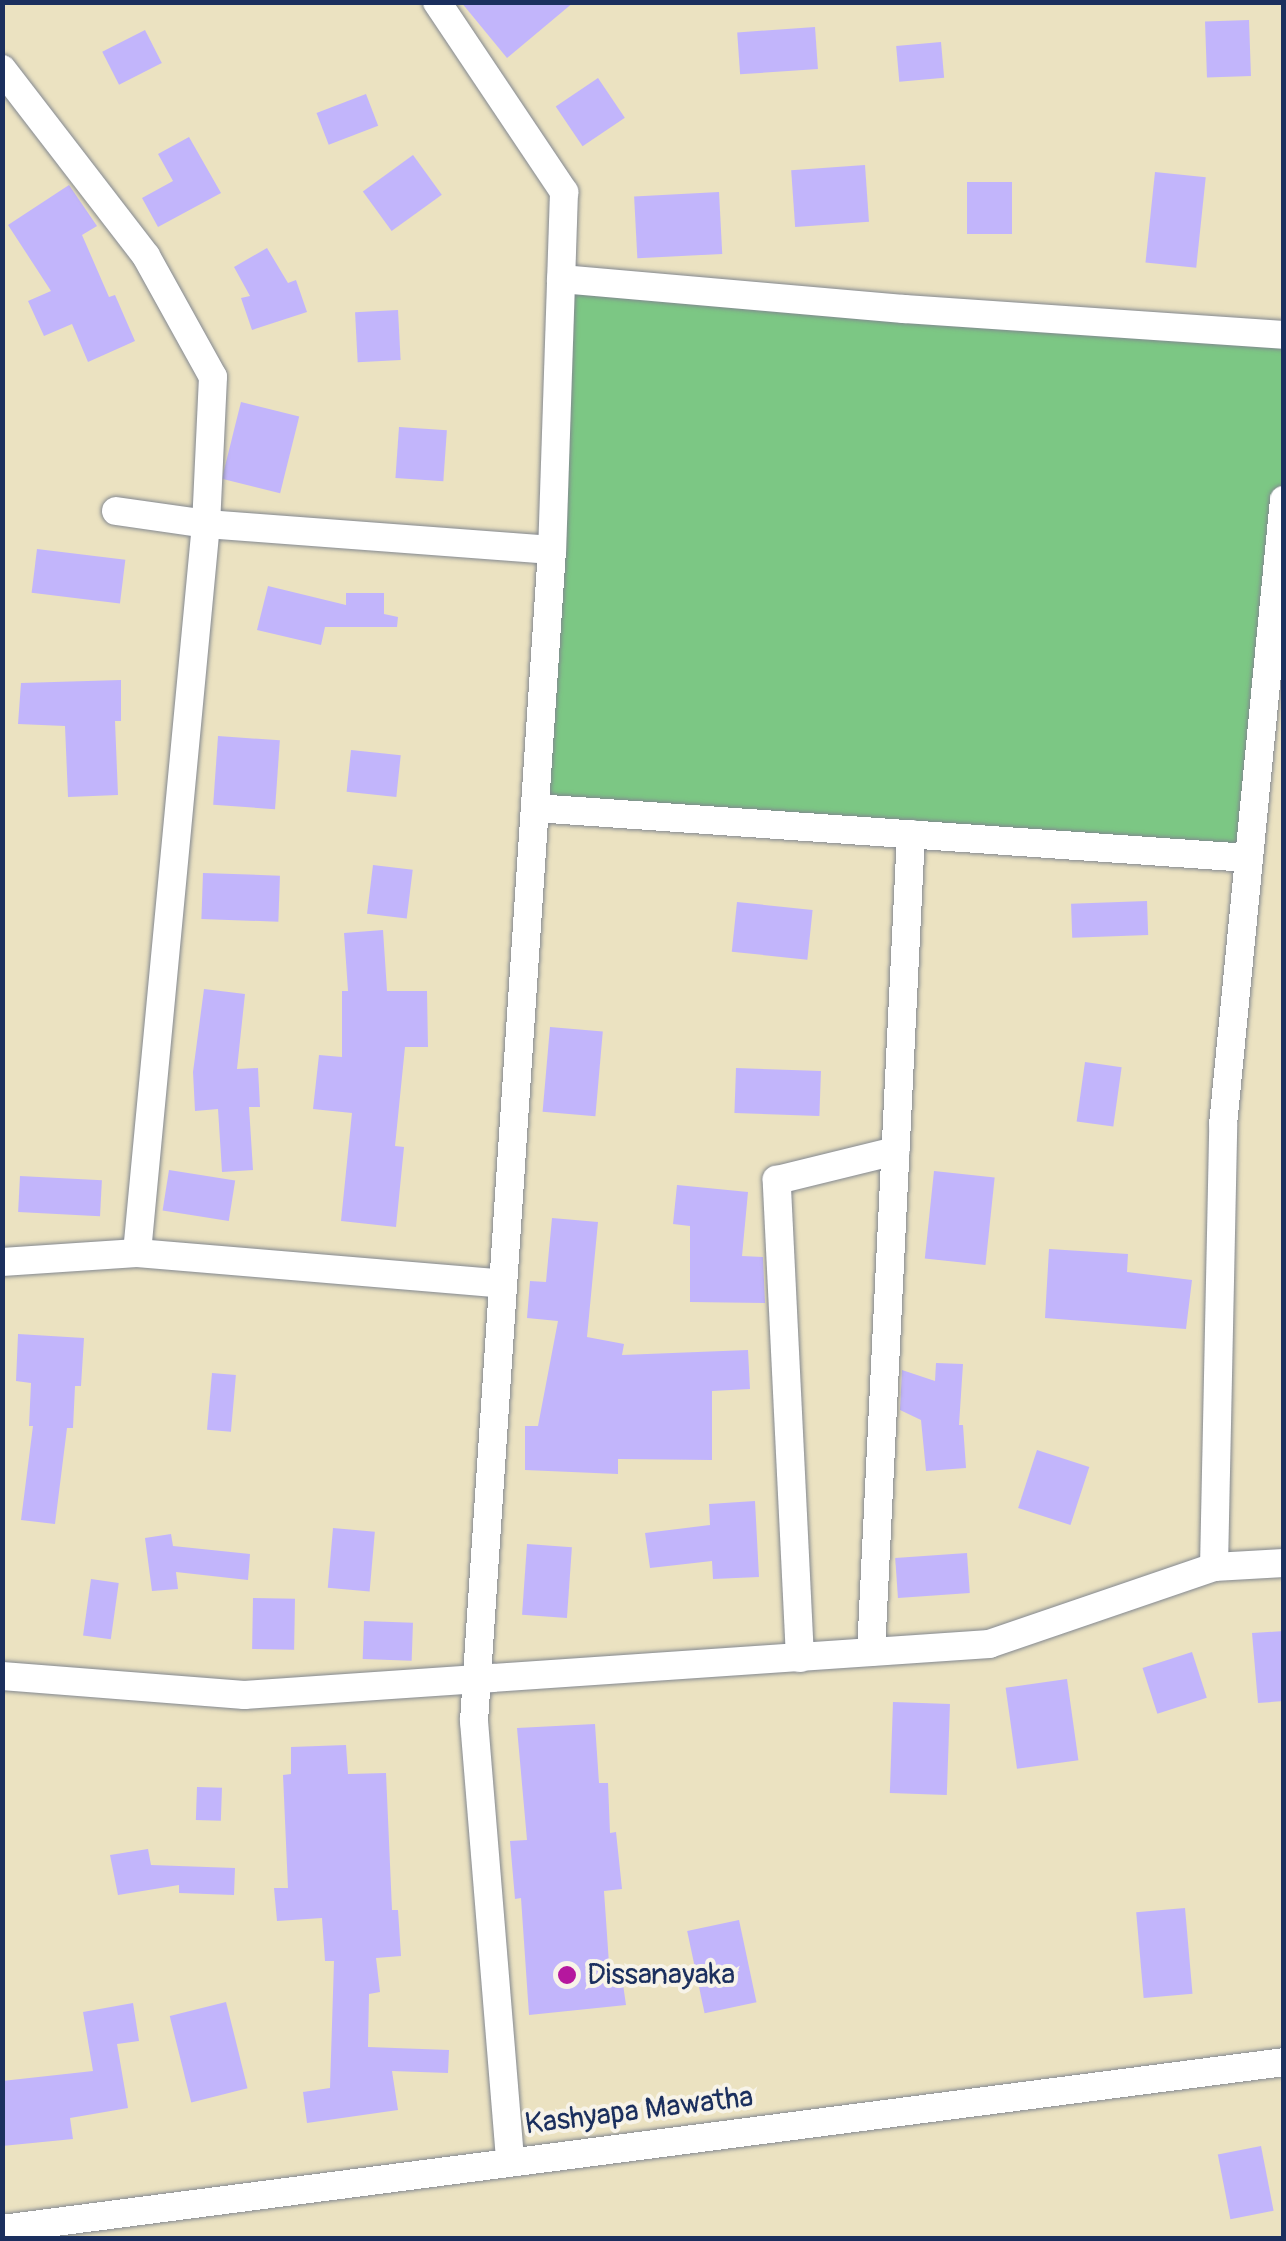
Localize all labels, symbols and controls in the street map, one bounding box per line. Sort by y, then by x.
place label: Dissanayaka [587,1957,735,1993]
marker: Dissanayaka [556,1964,578,1986]
street label: Kashyapa Mawatha [523,2079,755,2143]

